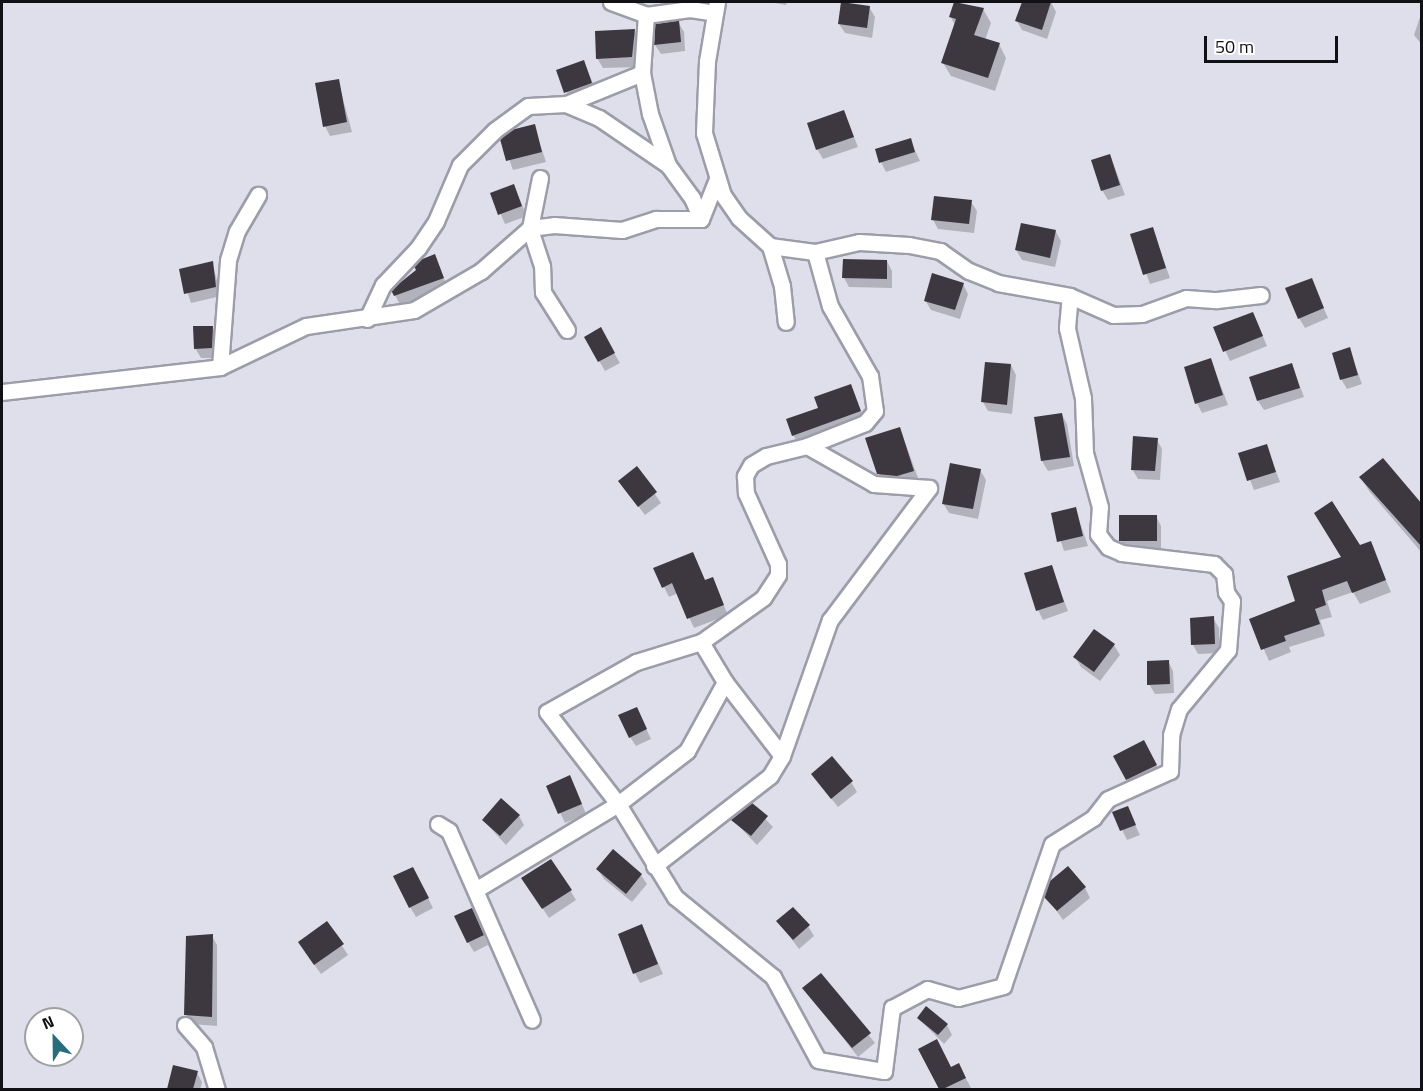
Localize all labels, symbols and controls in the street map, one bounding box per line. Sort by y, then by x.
scale bar [1207,24,1340,62]
text: 50 m [1215,33,1254,60]
north arrow [24,1007,84,1067]
text: N [38,1009,58,1035]

